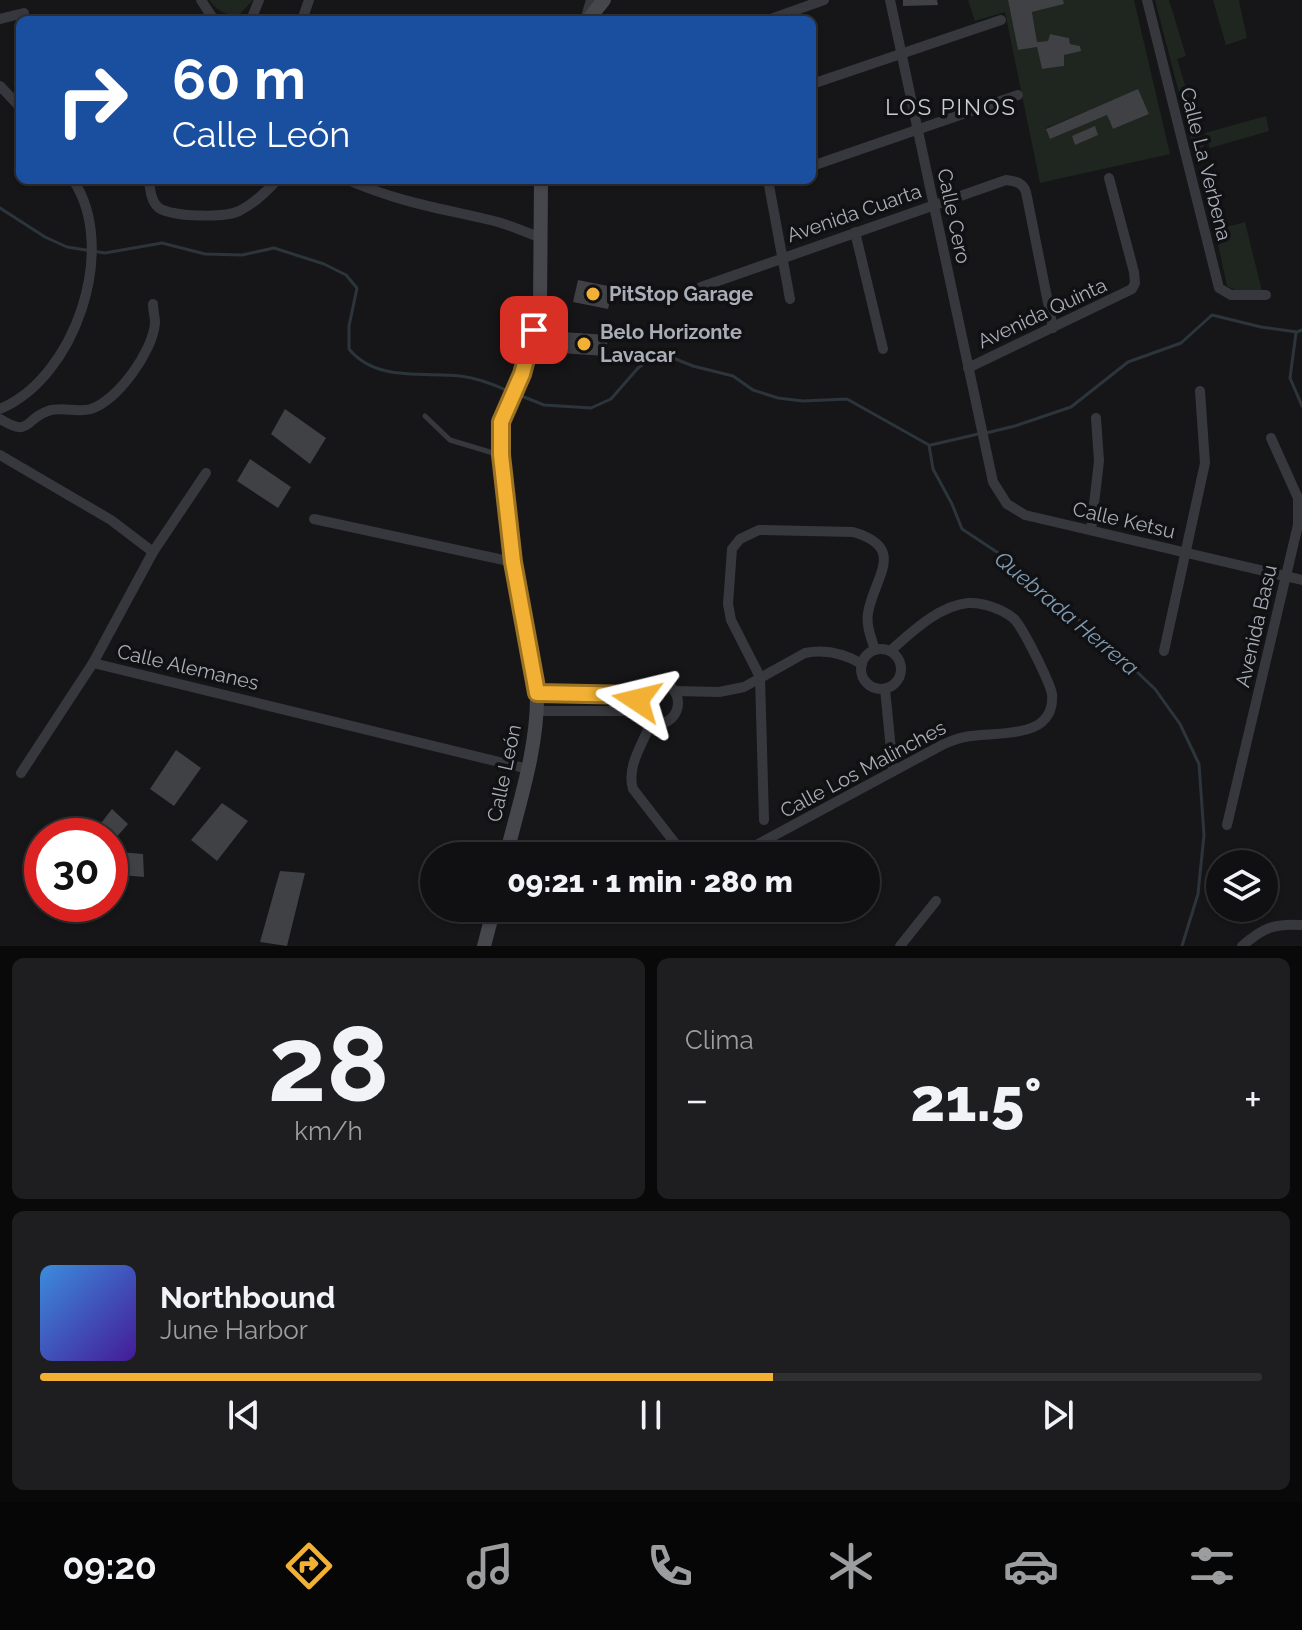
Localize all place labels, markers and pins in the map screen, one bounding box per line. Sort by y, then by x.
place label: PitStop Garage [609,282,753,306]
marker: PitStop Garage [584,285,602,303]
pin [500,296,568,364]
place label: Belo Horizonte Lavacar [600,320,742,367]
marker: Belo Horizonte Lavacar [575,335,593,353]

